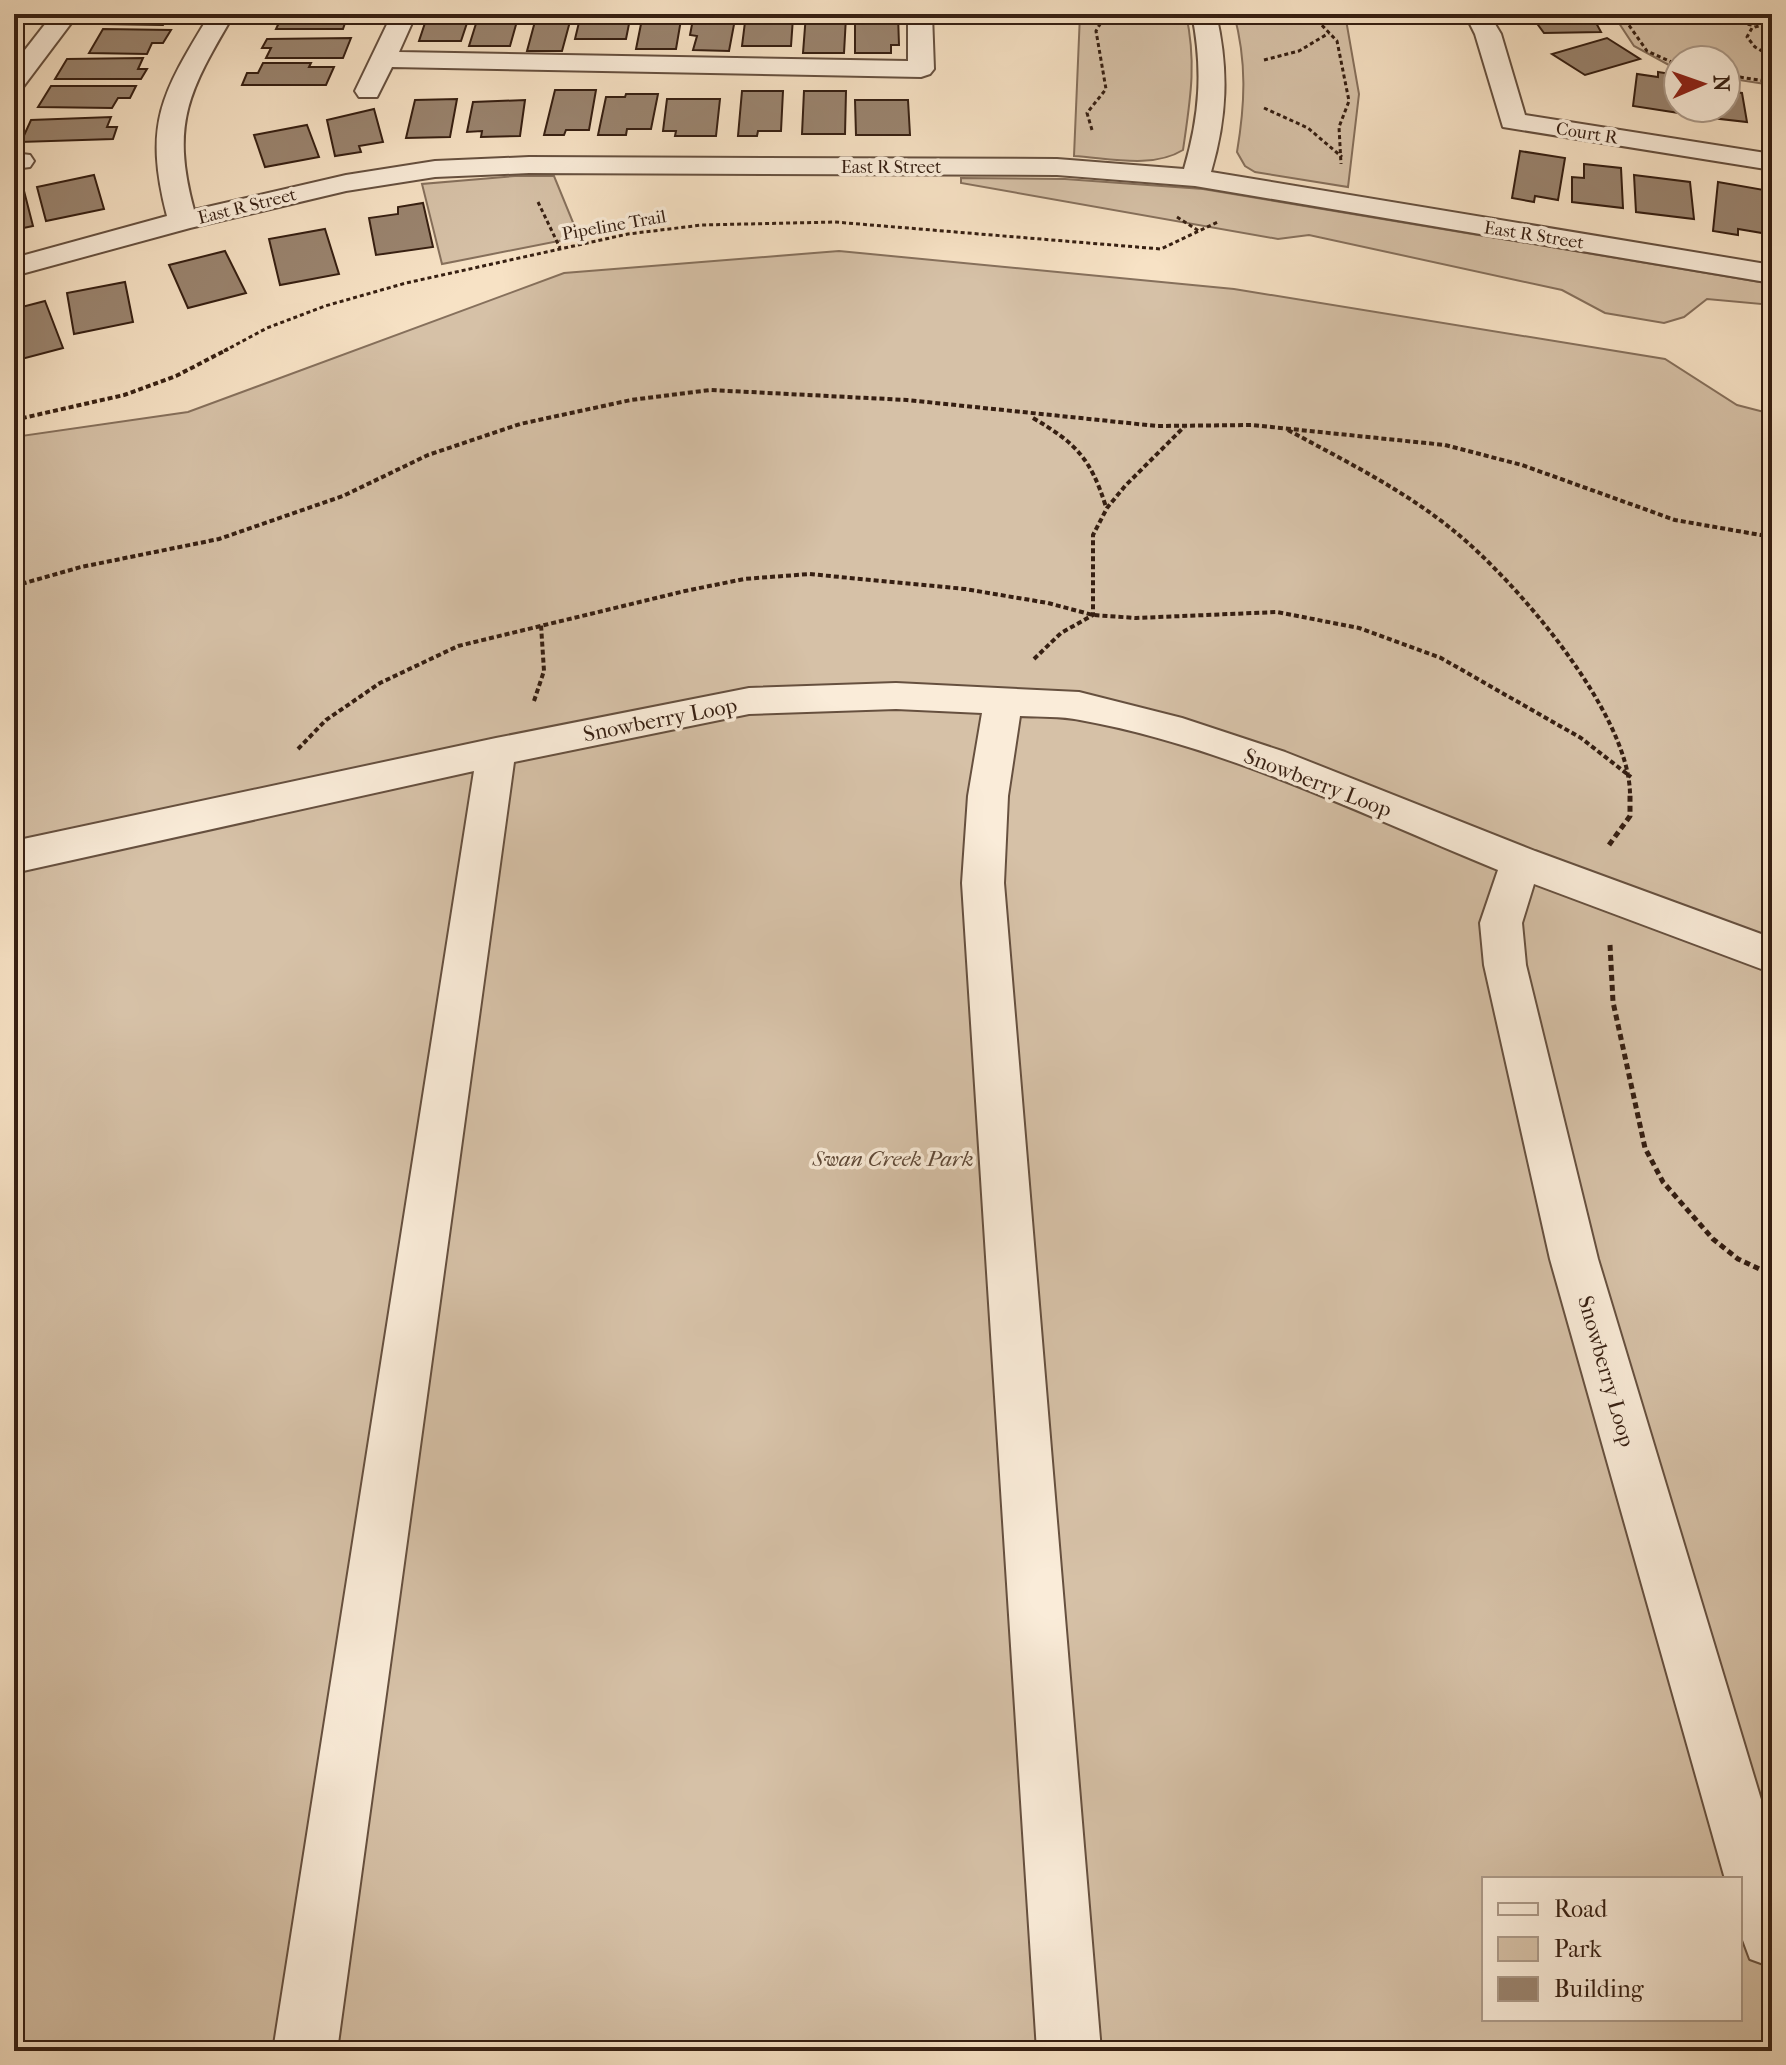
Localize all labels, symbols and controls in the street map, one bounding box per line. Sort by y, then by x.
north arrow [1662,44,1742,124]
text: N [1708,75,1734,92]
street label: Court R [1554,118,1620,149]
street label: East R Street [841,157,942,178]
street label: East R Street [196,184,299,229]
street label: Pipeline Trail [560,206,668,245]
street label: East R Street [1483,217,1586,254]
street label: Snowberry Loop [581,692,739,748]
street label: Snowberry Loop [1240,743,1395,823]
park label: Swan Creek Park [812,1146,973,1172]
street label: Snowberry Loop [1572,1293,1640,1450]
legend [1482,1877,1742,2021]
text: Road [1554,1895,1608,1923]
text: Park [1554,1935,1602,1963]
text: Building [1554,1975,1645,2003]

